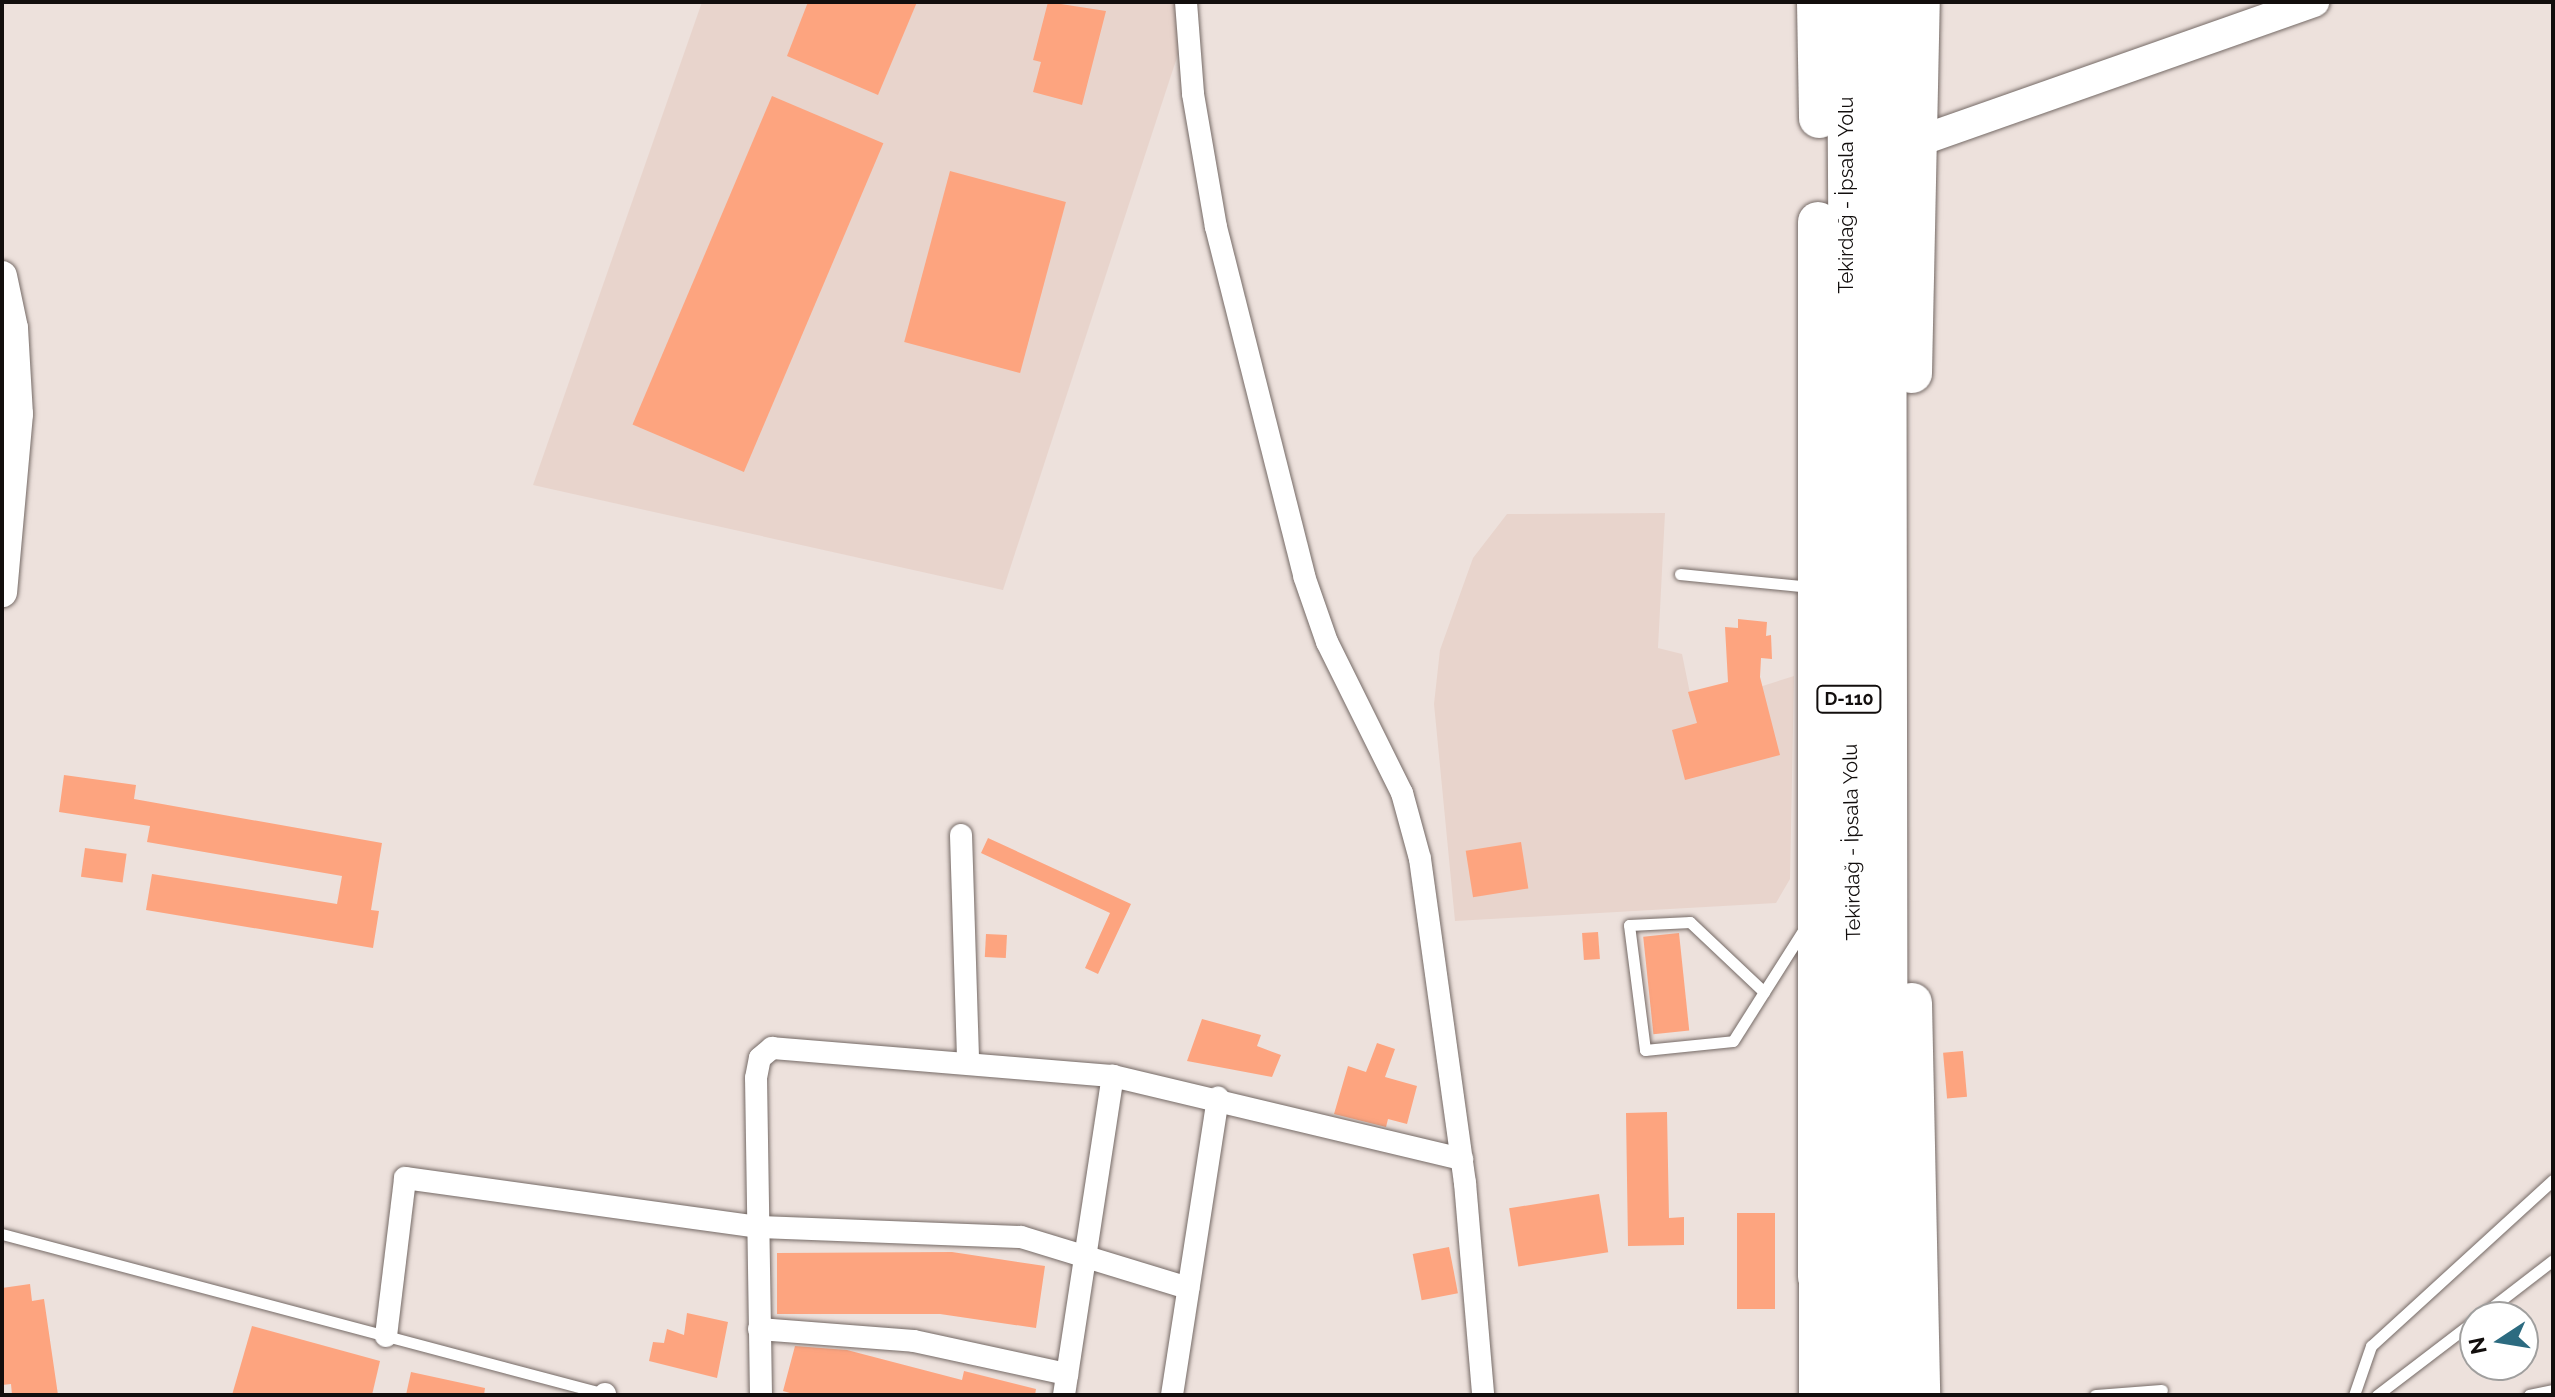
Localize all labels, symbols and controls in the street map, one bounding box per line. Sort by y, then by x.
street label: Tekirdağ - İpsala Yolu [1834,96,1858,294]
road number: D-110 [1815,685,1883,713]
street label: Tekirdağ - İpsala Yolu [1838,743,1866,941]
north arrow [2459,1301,2539,1381]
text: N [2463,1335,2492,1356]

